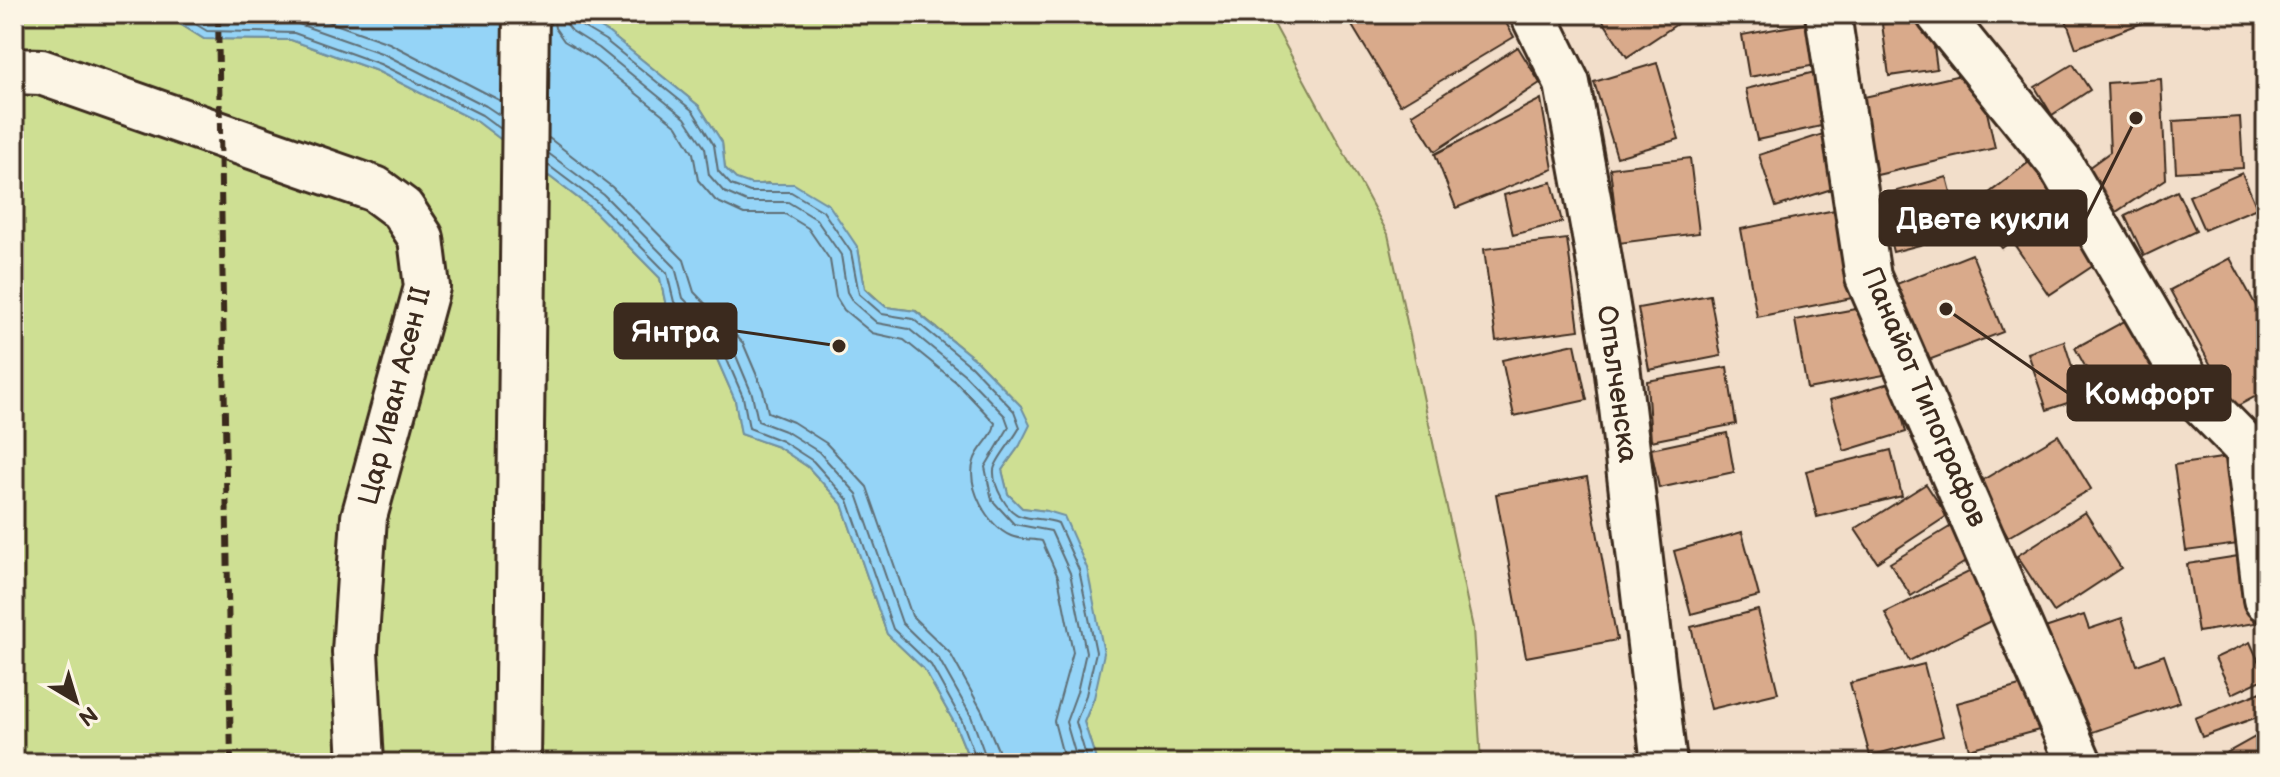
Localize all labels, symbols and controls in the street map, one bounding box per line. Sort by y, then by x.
callout: Двете кукли [1880,191,2086,245]
text: Двете кукли [1896,202,2070,238]
street label: Панайот Типографов [1854,262,1994,532]
street label: Цар Иван Асен II [352,283,438,509]
street label: Опълченска [1590,303,1644,465]
callout: Янтра [615,304,736,358]
text: Янтра [631,315,720,351]
callout: Комфорт [2068,366,2230,420]
text: Комфорт [2084,377,2215,413]
north arrow [36,661,116,741]
text: N [73,700,102,731]

